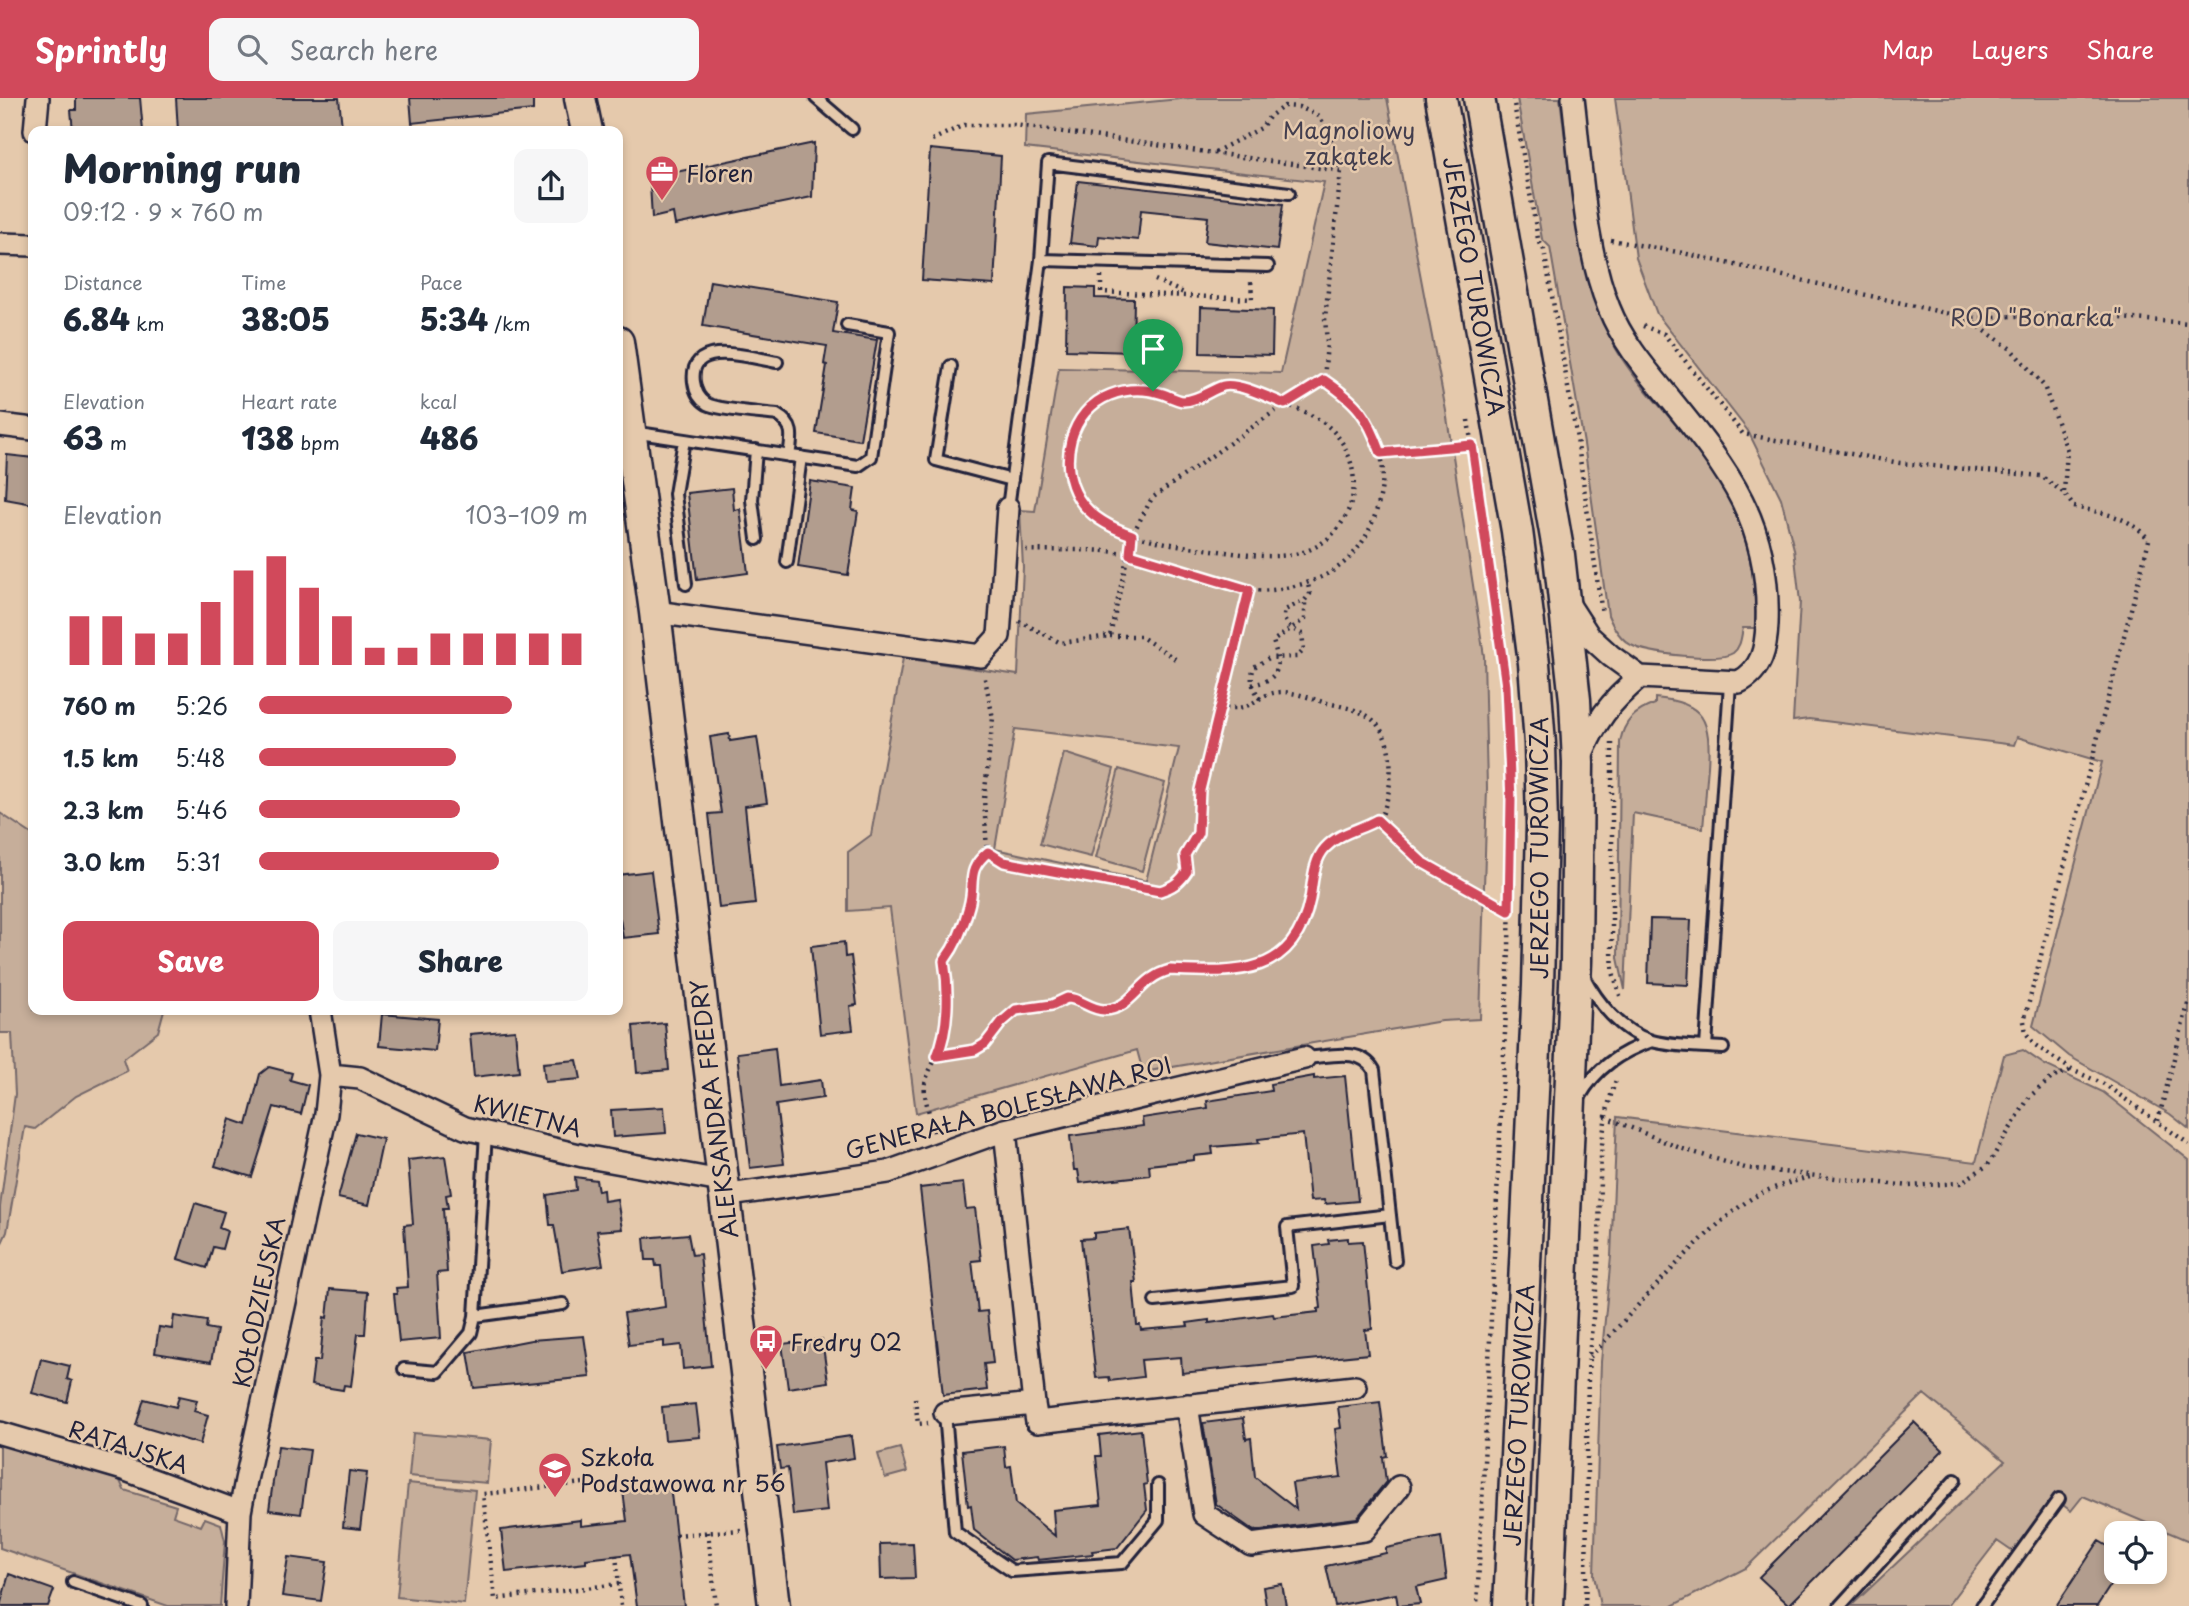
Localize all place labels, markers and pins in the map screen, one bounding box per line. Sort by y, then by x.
office icon: Floren [643,153,681,202]
place label: Floren [686,155,754,190]
pin [1123,319,1183,391]
bus stop icon: Fredry 02 [747,1322,785,1371]
place label: Fredry 02 [790,1324,902,1359]
place label: Szkoła Podstawowa nr 56 [580,1439,786,1500]
school or university icon: Szkoła Podstawowa nr 56 [536,1450,574,1499]

